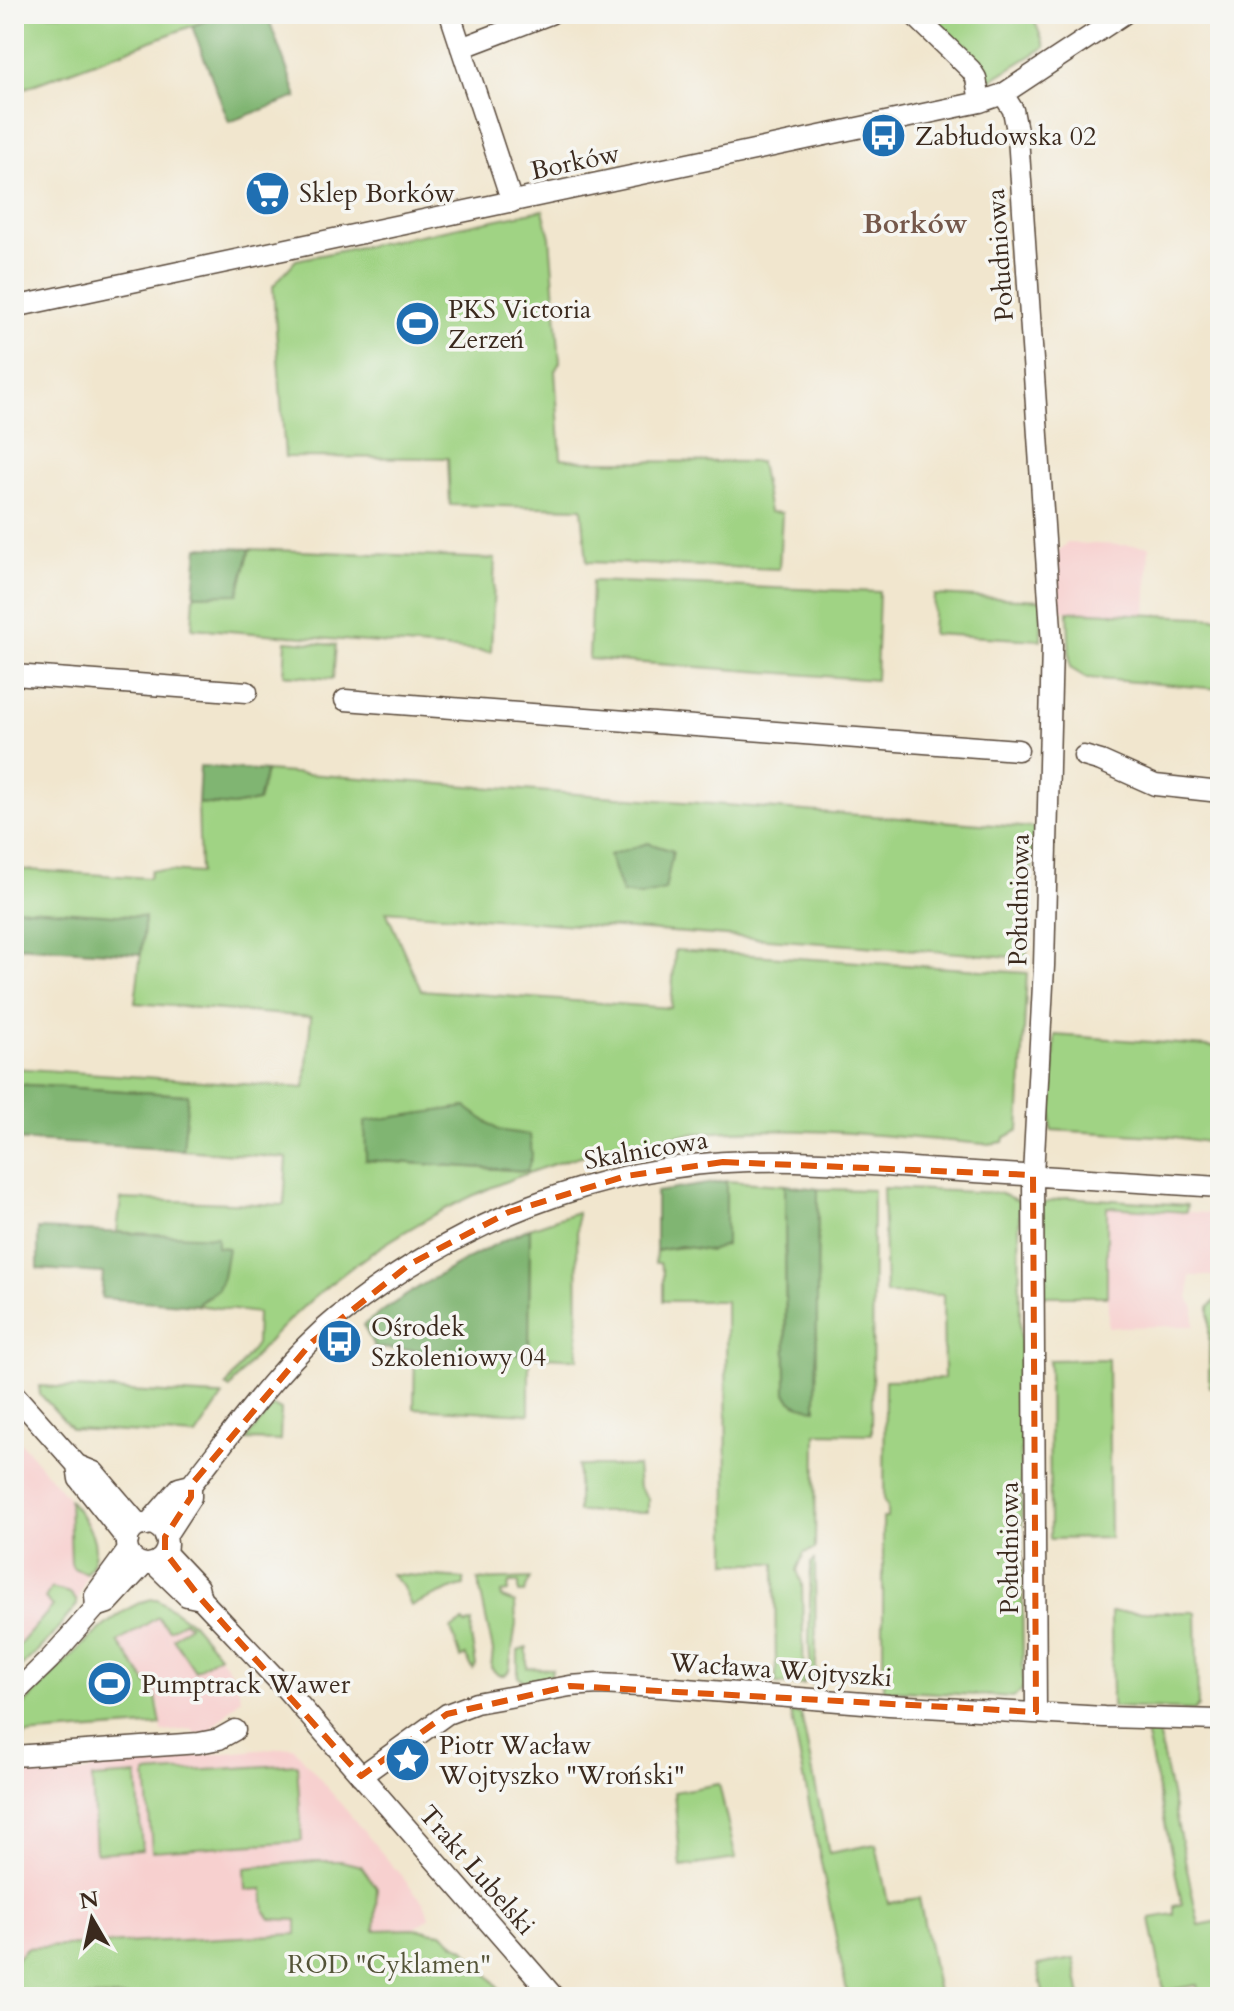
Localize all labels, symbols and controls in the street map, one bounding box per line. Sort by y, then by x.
bus stop icon: Zabłudowska 02 [860,112,908,160]
place label: Zabłudowska 02 [915,119,1096,154]
street label: Borków [527,135,623,188]
supermarket icon: Sklep Borków [244,169,292,217]
place label: Sklep Borków [299,176,455,211]
street label: Południowa [978,187,1022,323]
district label: Borków [863,205,968,243]
place label: PKS Victoria Zerzeń [448,292,591,357]
sports icon: PKS Victoria Zerzeń [393,300,441,348]
street label: Południowa [1000,833,1038,967]
street label: Skalnicowa [581,1122,711,1178]
place label: Ośrodek Szkoleniowy 04 [371,1310,546,1375]
bus stop icon: Ośrodek Szkoleniowy 04 [316,1318,364,1366]
street label: Południowa [992,1482,1027,1614]
street label: Wacława Wojtyszki [668,1645,893,1695]
sports icon: Pumptrack Wawer [86,1660,134,1708]
place label: Pumptrack Wawer [141,1667,351,1702]
place label: Piotr Wacław Wojtyszko "Wroński" [438,1728,685,1793]
place icon: Piotr Wacław Wojtyszko "Wroński" [384,1736,432,1784]
street label: Trakt Lubelski [411,1798,543,1942]
north arrow [52,1879,132,1959]
text: N [77,1884,101,1917]
park label: ROD "Cyklamen" [287,1947,491,1982]

